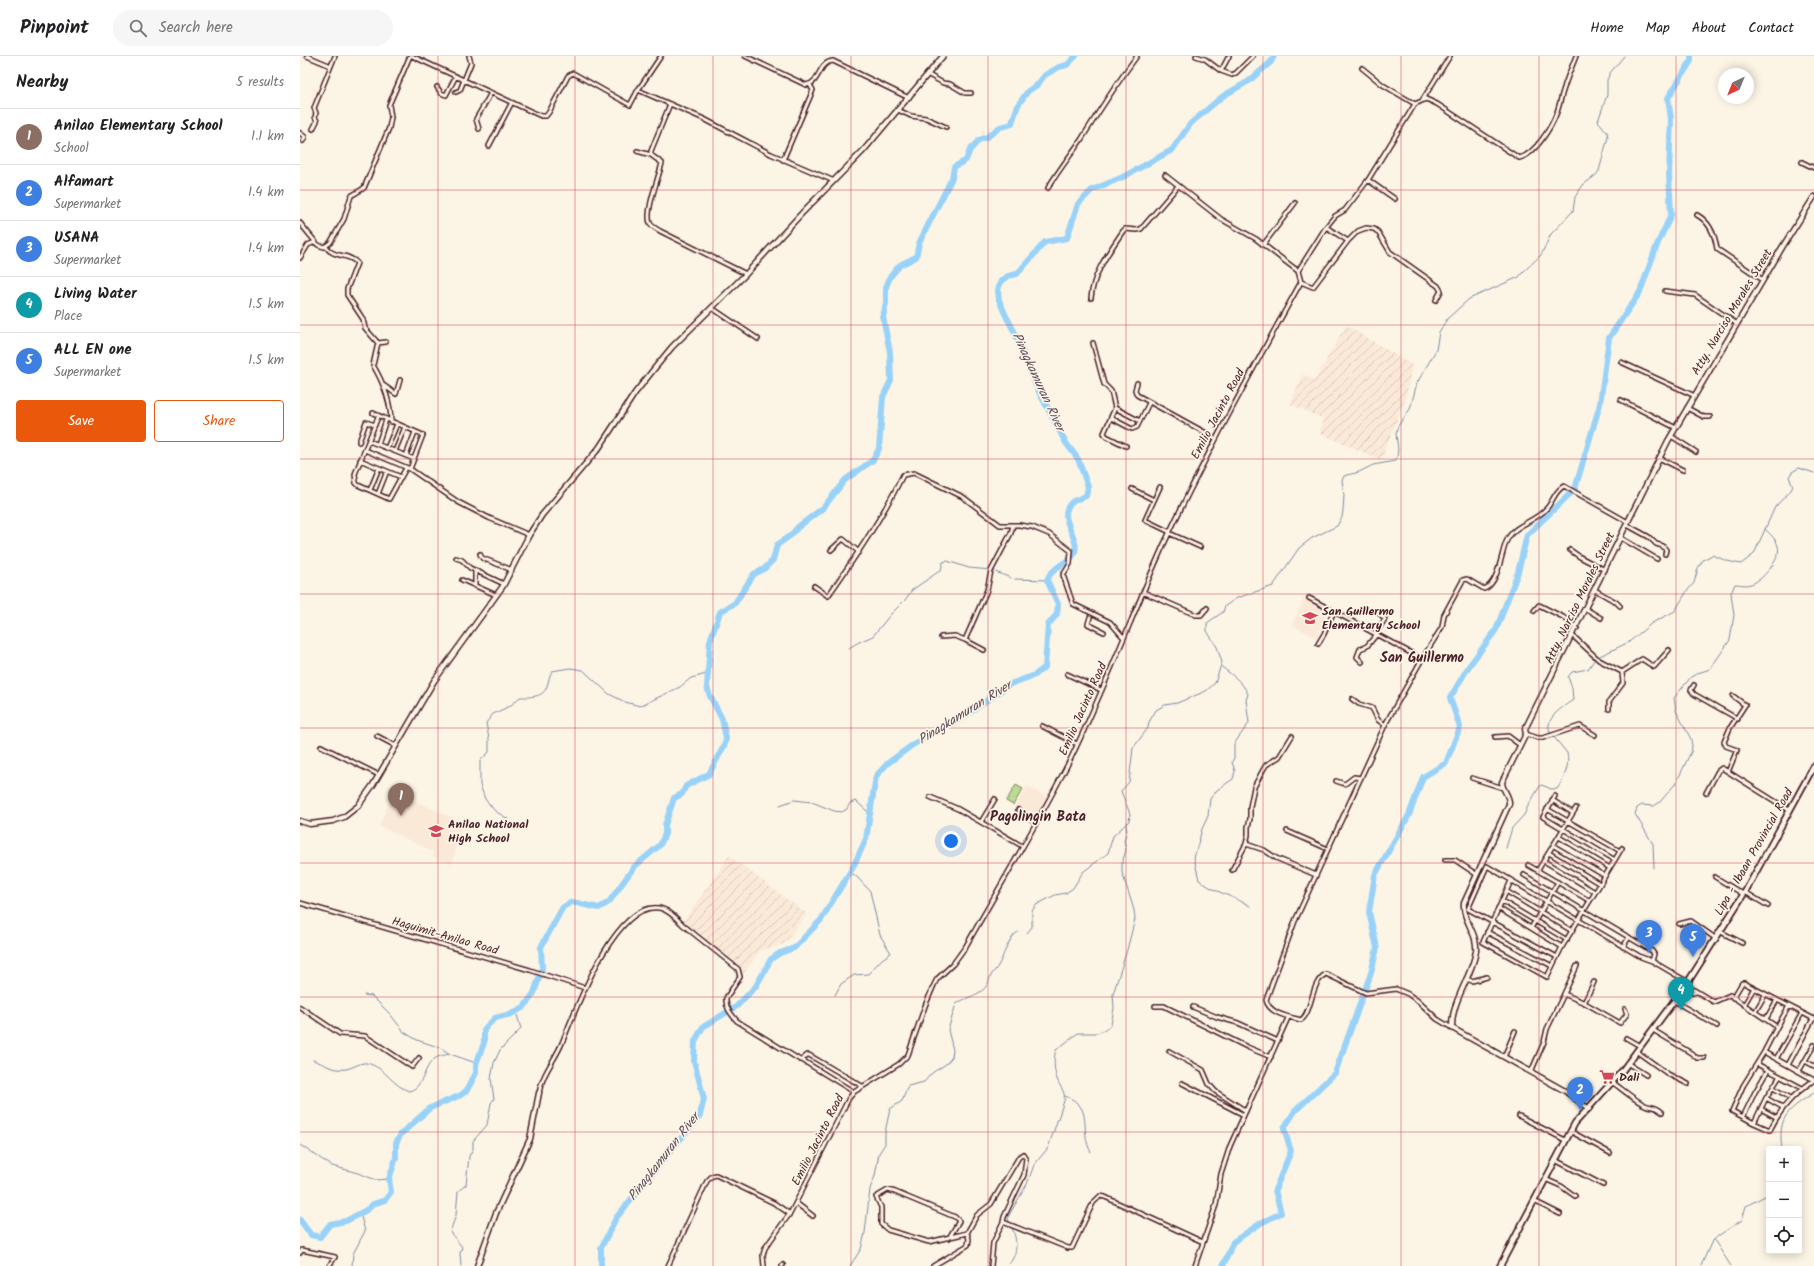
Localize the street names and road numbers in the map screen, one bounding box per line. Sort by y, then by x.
street label: Atty. Narciso Morales Street [1687,245,1777,379]
street label: Emilio Jacinto Road [1186,364,1250,463]
street label: Atty. Narciso Morales Street [1540,529,1620,667]
street label: Emilio Jacinto Road [1054,658,1112,759]
street label: Lipa - Ibaan Provincial Road [1710,784,1799,919]
street label: Haguimit-Anilao Road [390,912,501,961]
street label: Emilio Jacinto Road [787,1090,850,1189]

